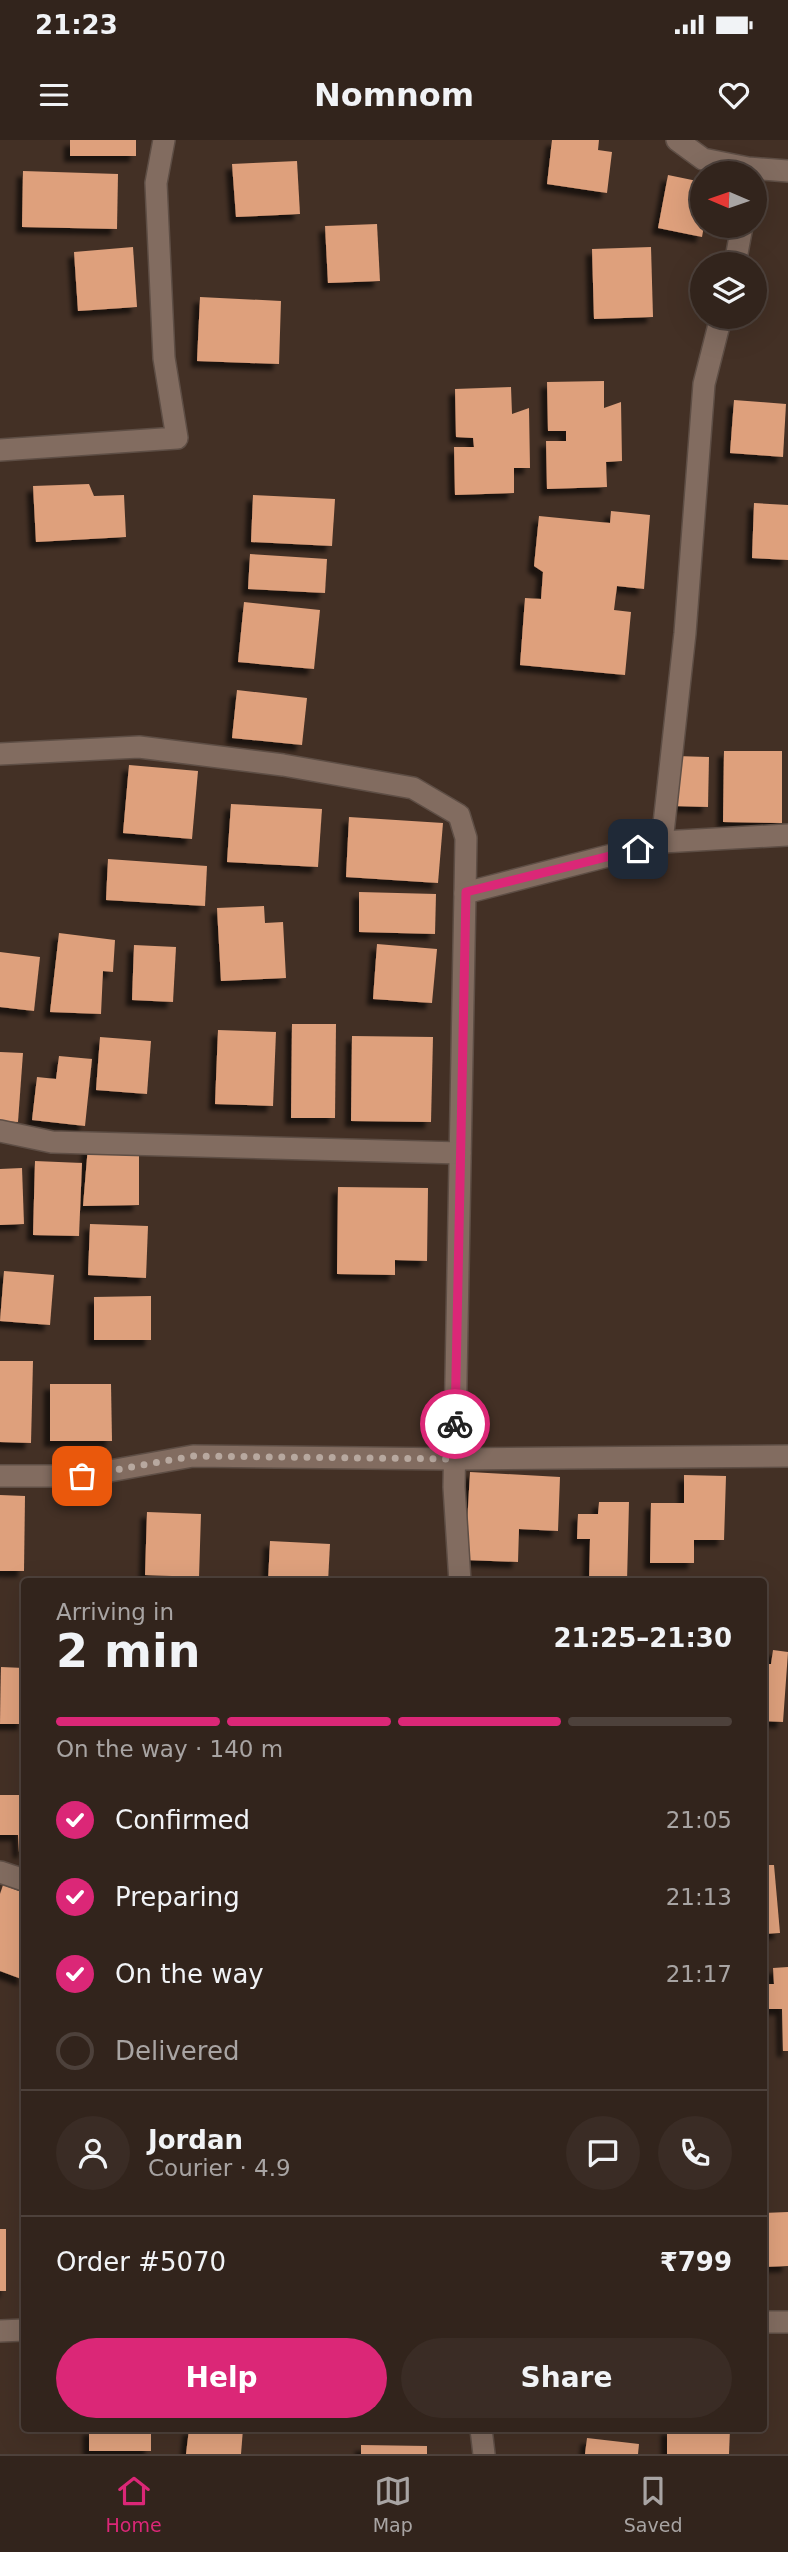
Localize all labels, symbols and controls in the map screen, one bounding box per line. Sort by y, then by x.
text: 21:23 [35,10,118,40]
icon: menu [35,76,73,114]
text: Nomnom [314,76,474,114]
icon: heart [715,76,753,114]
north arrow [690,161,766,238]
map controls [690,161,767,329]
button: layers [690,252,767,329]
pin [608,819,668,879]
icon: home [619,830,657,868]
courier [420,1389,490,1459]
icon: bike [436,1405,474,1443]
pin [52,1446,112,1506]
icon: bag [63,1457,101,1495]
text: Arriving in [56,1599,174,1625]
text: 21:25–21:30 [553,1623,732,1653]
text: 2 min [56,1624,200,1678]
text: On the way · 140 m [56,1736,283,1762]
icon: check [56,1801,94,1839]
text: Confirmed [115,1805,250,1835]
text: 21:05 [666,1807,732,1833]
icon: check [56,1878,94,1916]
text: Preparing [115,1882,240,1912]
text: 21:13 [666,1884,732,1910]
icon: check [56,1955,94,1993]
text: On the way [115,1959,264,1989]
text: 21:17 [666,1961,732,1987]
text: Delivered [115,2036,239,2066]
button: person [56,2116,130,2190]
button: chat [566,2116,640,2190]
button: phone [658,2116,732,2190]
text: Jordan [148,2125,243,2155]
text: Courier · 4.9 [148,2155,291,2181]
text: Order #5070 [56,2247,226,2277]
text: ₹799 [660,2247,732,2277]
button: Help [56,2338,387,2418]
button: Share [401,2338,732,2418]
tab: Home [106,2472,162,2536]
tab: Map [373,2472,413,2536]
tab: Saved [624,2472,682,2536]

